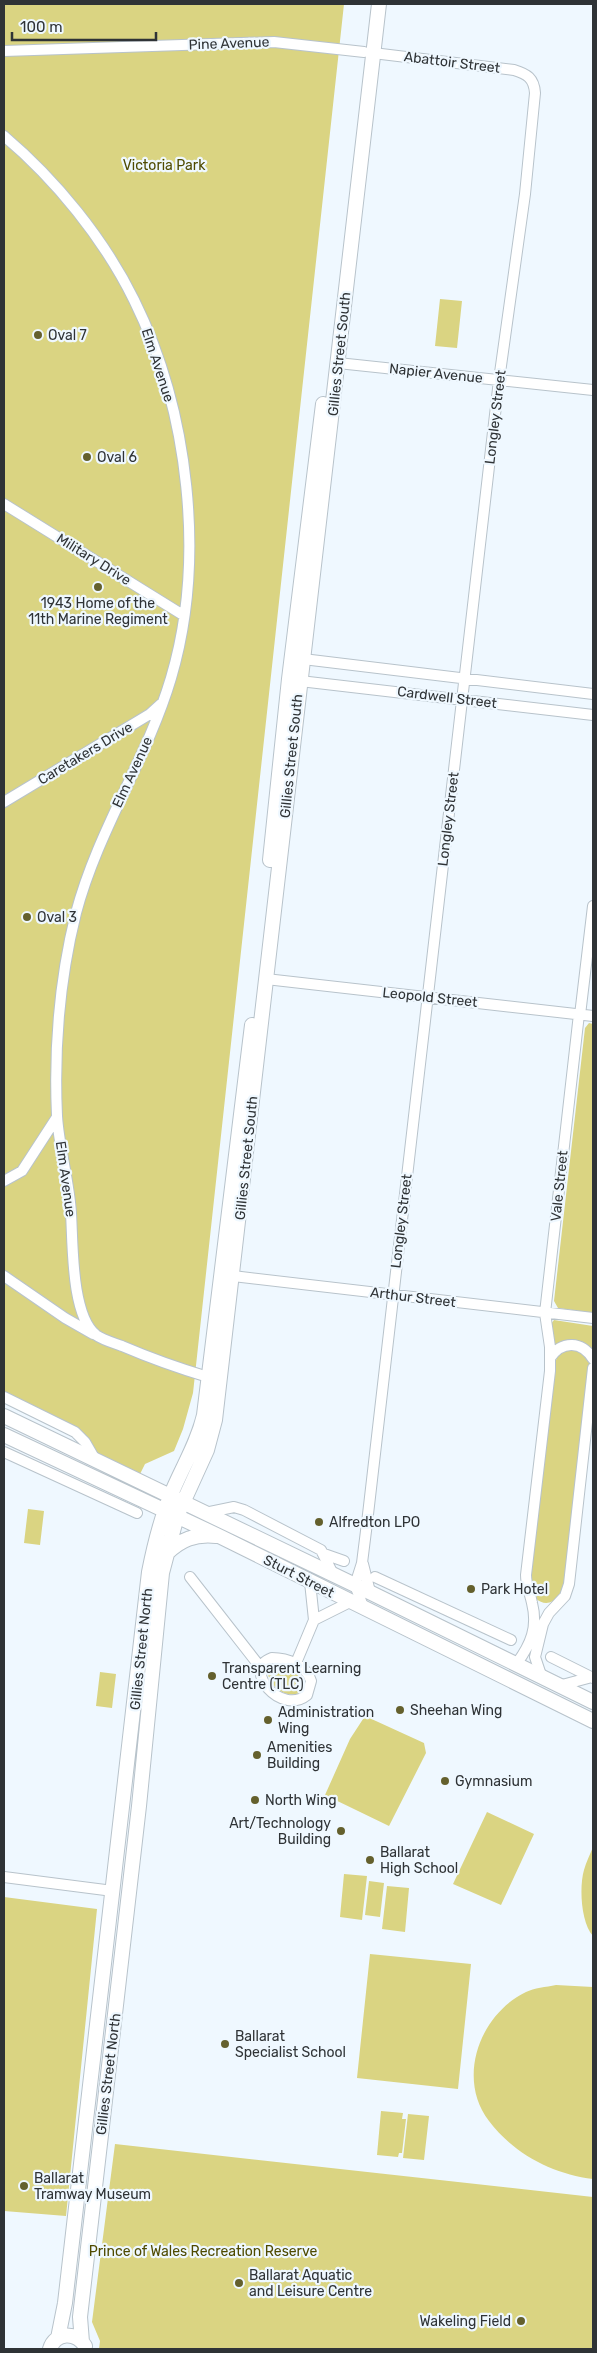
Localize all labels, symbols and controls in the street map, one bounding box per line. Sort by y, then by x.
scale bar [12,10,156,42]
text: 100 m [20,18,62,36]
street label: Pine Avenue [188,34,270,53]
street label: Abattoir Street [403,48,501,77]
park label: Victoria Park [123,157,206,174]
street label: Gillies Street South [325,291,354,417]
street label: Elm Avenue [138,326,177,404]
place label: Oval 7 [48,327,87,344]
marker: Oval 7 [32,329,44,341]
street label: Napier Avenue [388,360,484,387]
street label: Longley Street [481,368,510,465]
place label: Oval 6 [97,449,137,466]
marker: Oval 6 [81,451,93,463]
street label: Military Drive [53,530,134,589]
marker: 1943 Home of the 11th Marine Regiment [92,581,104,593]
place label: 1943 Home of the 11th Marine Regiment [28,595,168,628]
street label: Cardwell Street [396,683,498,712]
street label: Gillies Street South [277,693,306,819]
street label: Caretakers Drive [35,718,136,788]
street label: Elm Avenue [109,734,156,810]
street label: Longley Street [434,770,463,867]
place label: Oval 3 [37,909,77,926]
marker: Oval 3 [21,911,33,923]
street label: Leopold Street [382,984,479,1011]
street label: Gillies Street South [232,1095,261,1221]
street label: Elm Avenue [52,1140,79,1218]
street label: Vale Street [547,1149,572,1222]
street label: Longley Street [387,1172,416,1269]
street label: Arthur Street [369,1284,457,1311]
place label: Alfredton LPO [329,1514,420,1531]
marker: Alfredton LPO [313,1516,325,1528]
street label: Sturt Street [260,1551,338,1602]
place label: Park Hotel [481,1581,548,1598]
marker: Park Hotel [465,1583,477,1595]
street label: Gillies Street North [127,1587,156,1711]
place label: Transparent Learning Centre (TLC) [222,1660,361,1693]
marker: Transparent Learning Centre (TLC) [206,1670,218,1682]
place label: Sheehan Wing [410,1702,502,1719]
place label: Administration Wing [278,1704,374,1737]
marker: Sheehan Wing [394,1704,406,1716]
marker: Administration Wing [262,1714,274,1726]
place label: Amenities Building [267,1739,332,1772]
marker: Amenities Building [251,1749,263,1761]
place label: Gymnasium [455,1773,532,1790]
marker: Gymnasium [439,1775,451,1787]
place label: North Wing [265,1792,337,1809]
marker: North Wing [249,1794,261,1806]
place label: Art/Technology Building [229,1815,331,1848]
marker: Art/Technology Building [335,1825,347,1837]
place label: Ballarat High School [380,1844,458,1877]
marker: Ballarat High School [364,1854,376,1866]
street label: Gillies Street North [93,2012,124,2136]
place label: Ballarat Specialist School [235,2028,346,2061]
marker: Ballarat Specialist School [219,2038,231,2050]
place label: Ballarat Tramway Museum [34,2170,151,2203]
marker: Ballarat Tramway Museum [18,2180,30,2192]
park label: Prince of Wales Recreation Reserve [89,2243,317,2260]
place label: Ballarat Aquatic and Leisure Centre [249,2267,372,2300]
marker: Ballarat Aquatic and Leisure Centre [233,2277,245,2289]
place label: Wakeling Field [419,2313,511,2330]
marker: Wakeling Field [515,2315,527,2327]

